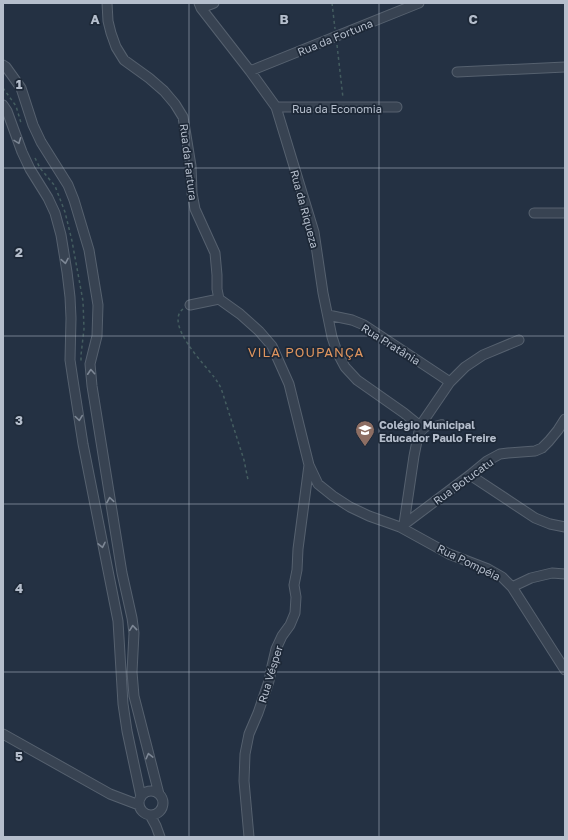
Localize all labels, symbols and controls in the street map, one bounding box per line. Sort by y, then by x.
text: A [90,11,100,27]
text: B [279,11,289,27]
text: C [468,11,478,27]
street label: Rua da Fortuna [295,16,375,58]
text: 1 [16,76,23,92]
street label: Rua da Economia [292,102,382,115]
street label: Rua da Fartura [178,123,200,201]
one-way arrow [14,137,22,144]
street label: Rua da Riqueza [288,168,322,250]
text: 2 [15,244,23,260]
one-way arrow [60,258,69,264]
street label: Rua Pratânia [359,321,423,367]
district label: VILA POUPANÇA [248,344,364,360]
one-way arrow [86,369,95,375]
text: 3 [15,412,23,428]
one-way arrow [74,415,83,421]
place label: Colégio Municipal Educador Paulo Freire [379,418,497,444]
school or university icon: Colégio Municipal Educador Paulo Freire [354,419,376,447]
street label: Rua Botucatu [430,455,496,507]
one-way arrow [106,497,115,503]
street label: Rua Pompéia [435,541,503,583]
one-way arrow [98,542,106,549]
text: 4 [15,580,23,596]
one-way arrow [129,625,138,631]
street label: Rua Vésper [255,643,285,704]
text: 5 [15,748,23,764]
one-way arrow [146,753,154,759]

